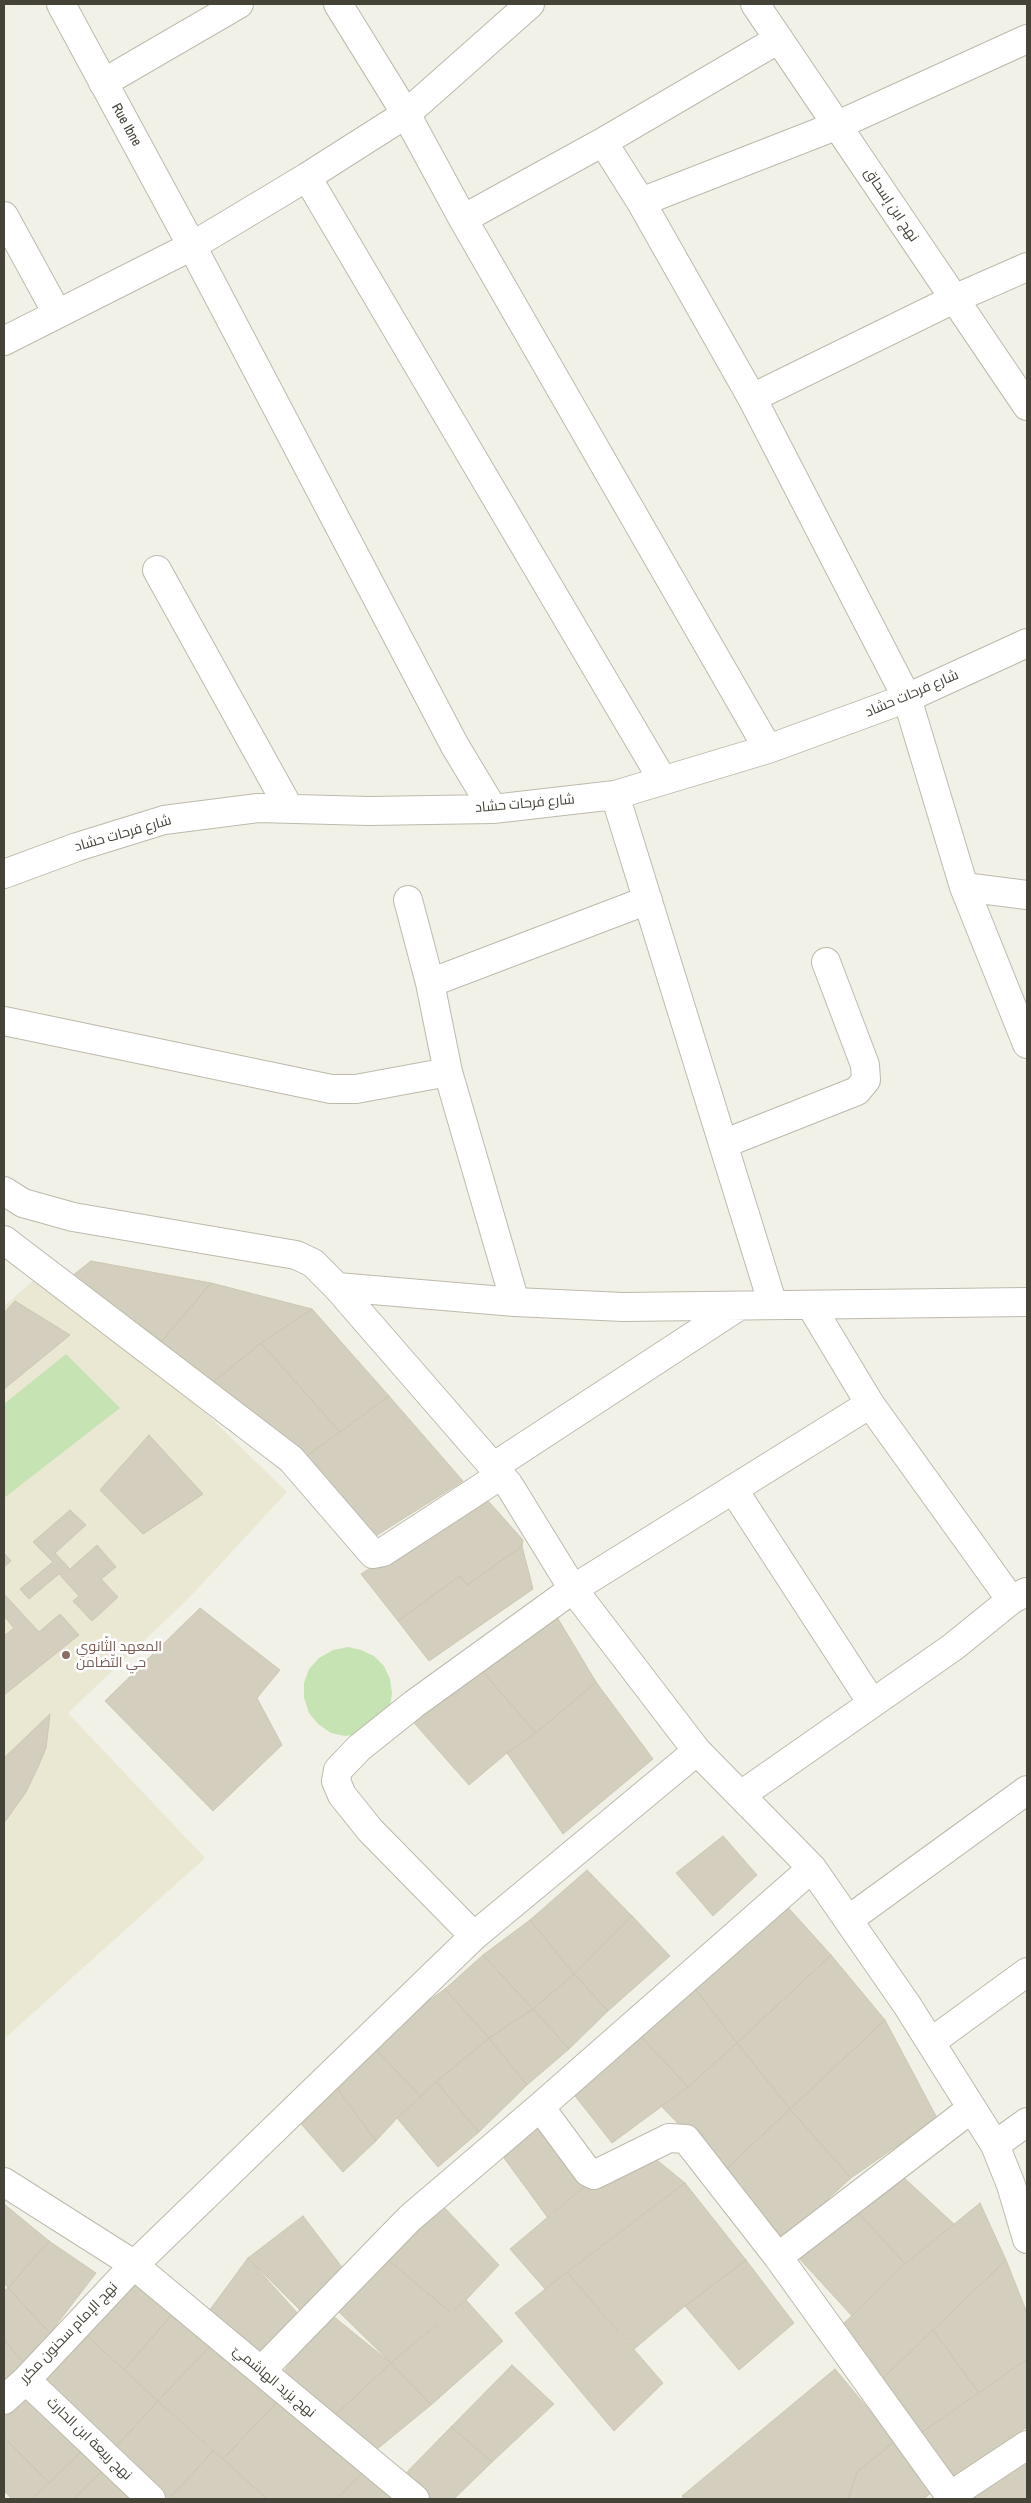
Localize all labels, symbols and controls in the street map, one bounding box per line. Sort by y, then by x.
street label: Rue Ibne [107,101,145,149]
street label: نهج ابن إسحاق [860,165,922,245]
street label: شارع فرحات حشاد [863,667,961,721]
street label: شارع فرحات حشاد [475,791,575,817]
street label: شارع فرحات حشاد [73,812,173,856]
place label: المعهد الثّانوي حي التّضامن [76,1639,162,1671]
marker: المعهد الثّانوي حي التّضامن [60,1649,72,1661]
street label: نهج الإمام سحنون مكرر [17,2279,121,2387]
street label: نهج يزيد الهاشميّ [229,2343,319,2421]
street label: نهج ربيعة ابن الحارث [43,2394,135,2484]

